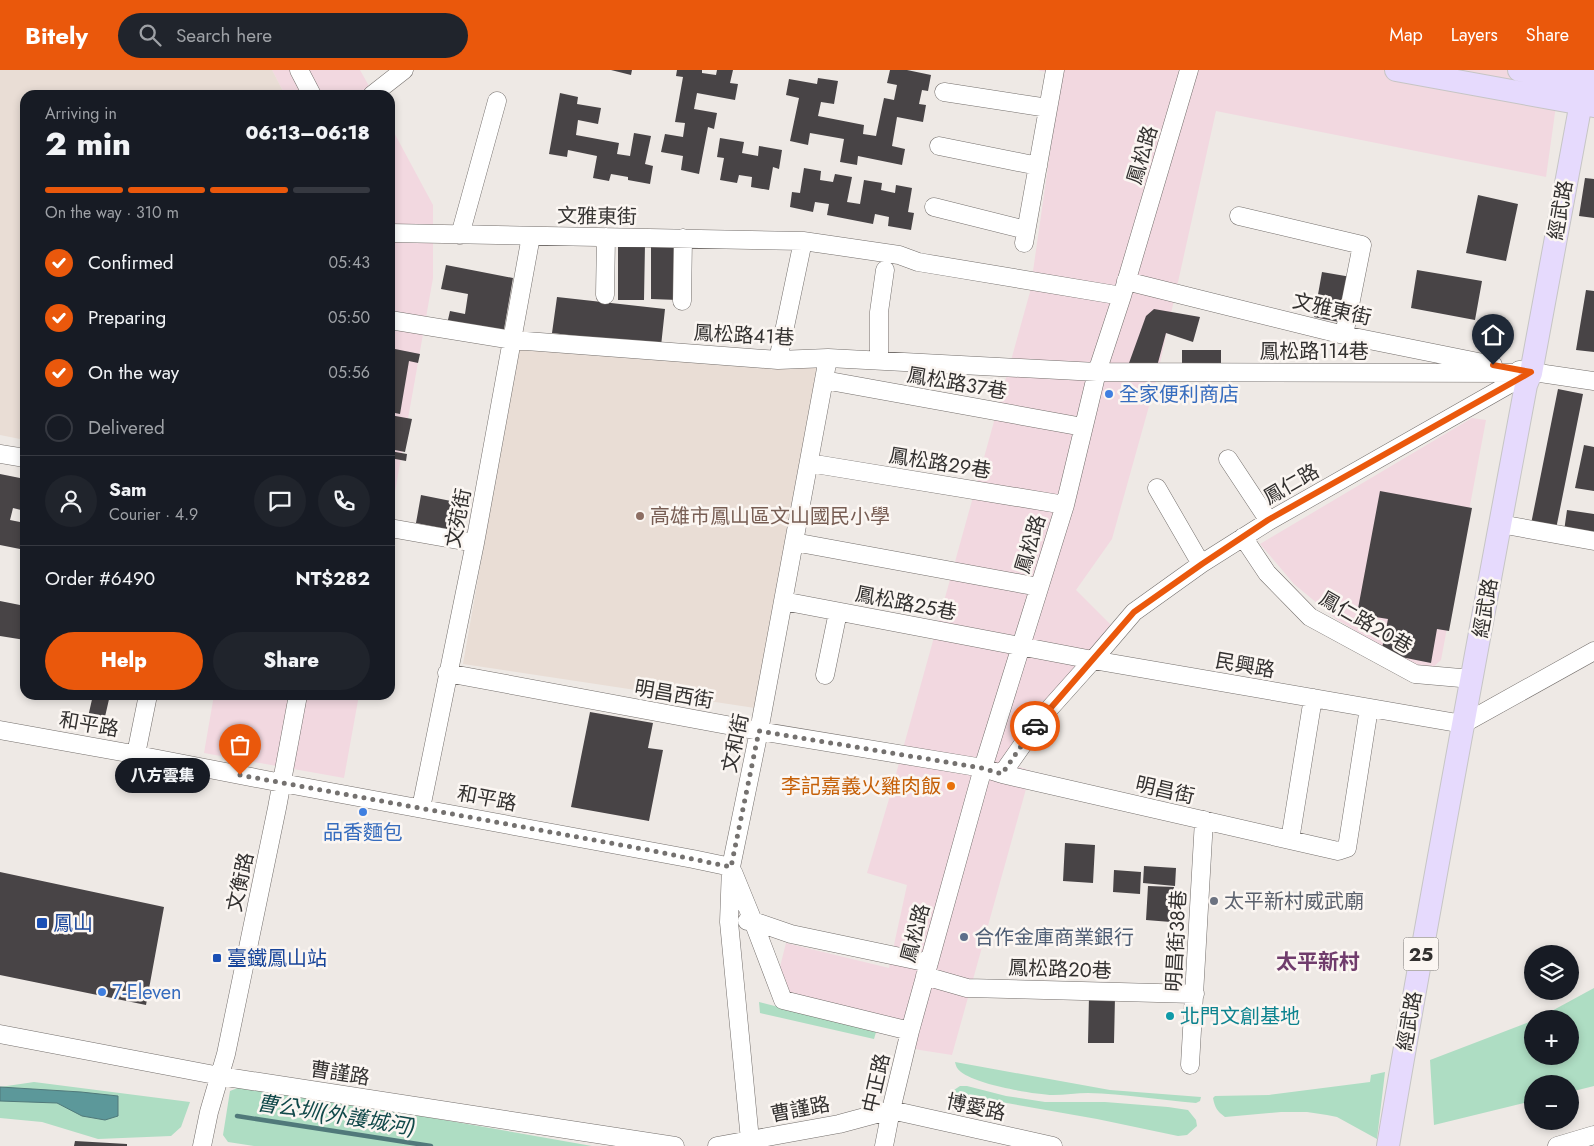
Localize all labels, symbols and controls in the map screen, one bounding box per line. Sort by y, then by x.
search box [118,13,468,58]
text: Bitely [25,18,88,53]
icon: search [136,21,164,49]
text: Search here [176,22,272,49]
text: Map [1389,22,1423,48]
text: Layers [1451,22,1498,48]
text: Share [1526,22,1569,48]
text: Arriving in [45,102,117,125]
text: 06:13–06:18 [245,119,370,146]
text: 2 min [45,121,131,167]
street label: 鳳松路 [1120,122,1165,188]
street label: 經武路 [1541,178,1580,242]
text: On the way · 310 m [45,201,179,224]
street label: 文雅東街 [557,201,637,232]
icon: check [45,249,73,277]
text: Confirmed [88,249,174,276]
text: 05:43 [329,251,370,274]
street label: 文雅東街 [1290,286,1374,333]
icon: check [45,304,73,332]
text: Preparing [88,304,166,331]
text: 05:50 [328,306,370,329]
pin [1472,314,1514,365]
street label: 鳳松路41巷 [693,318,795,353]
icon: home [1479,321,1507,349]
street label: 鳳松路114巷 [1259,337,1369,366]
icon: check [45,359,73,387]
text: On the way [88,359,179,386]
street label: 鳳松路37巷 [905,360,1009,407]
text: 05:56 [328,361,370,384]
place label: 全家便利商店 [1119,380,1239,409]
marker: 全家便利商店 [1103,388,1115,400]
text: Delivered [88,414,165,441]
street label: 鳳松路29巷 [887,441,993,486]
street label: 鳳仁路 [1258,457,1324,512]
button: person [45,475,97,527]
button: chat [254,475,306,527]
button: phone [318,475,370,527]
text: Sam [109,476,147,503]
street label: 文苑街 [439,486,478,550]
place label: 高雄市鳳山區文山國民小學 [650,502,890,531]
text: Courier · 4.9 [109,503,198,526]
marker: 高雄市鳳山區文山國民小學 [634,510,646,522]
street label: 鳳松路 [1008,511,1053,577]
text: Order #6490 [45,565,155,592]
text: NT$282 [296,565,370,592]
street label: 經武路 [1466,576,1505,640]
street label: 鳳松路25巷 [853,579,959,628]
street label: 鳳仁路20巷 [1314,584,1418,661]
button: Help [45,632,203,690]
button: Share [213,632,370,690]
street label: 民興路 [1213,646,1277,685]
street label: 明昌西街 [632,673,716,716]
courier [1010,701,1060,751]
street label: 和平路 [57,705,121,744]
street label: 文和街 [715,711,756,775]
icon: car [1021,712,1049,740]
pin [219,724,261,775]
icon: bag [226,731,254,759]
callout: 八方雲集 [115,758,210,792]
text: 八方雲集 [130,764,195,787]
street label: 明昌街 [1132,770,1197,811]
place label: 李記嘉義火雞肉飯 [781,772,941,801]
street label: 和平路 [455,779,519,818]
marker: 李記嘉義火雞肉飯 [945,780,957,792]
marker: 品香麵包 [357,806,369,818]
place label: 品香麵包 [323,818,403,847]
street label: 文衡路 [220,850,261,914]
place label: 太平新村威武廟 [1224,887,1364,916]
street label: 明昌街38巷 [1159,889,1194,993]
marker: 太平新村威武廟 [1208,895,1220,907]
street label: 鳳松路 [894,900,937,966]
place label: 鳳山 [53,909,93,938]
marker: 鳳山 [35,916,49,930]
place label: 合作金庫商業銀行 [974,923,1134,952]
marker: 合作金庫商業銀行 [958,931,970,943]
road number: 25 [1404,938,1438,971]
place label: 臺鐵鳳山站 [227,944,327,973]
map controls [1524,945,1579,1130]
button: layers [1524,945,1579,1000]
district label: 太平新村 [1276,947,1360,977]
marker: 臺鐵鳳山站 [211,952,223,964]
street label: 鳳松路20巷 [1008,953,1112,986]
place label: 7-Eleven [112,978,182,1007]
marker: 7-Eleven [96,986,108,998]
street label: 經武路 [1390,989,1429,1053]
place label: 北門文創基地 [1180,1002,1300,1031]
marker: 北門文創基地 [1164,1010,1176,1022]
button: + [1524,1010,1579,1065]
street label: 中正路 [856,1051,897,1116]
street label: 曹謹路 [308,1054,372,1093]
button: − [1524,1075,1579,1130]
street label: 博愛路 [944,1087,1008,1128]
water label: 曹公圳(外護城河) [255,1088,417,1142]
street label: 曹謹路 [768,1090,832,1129]

